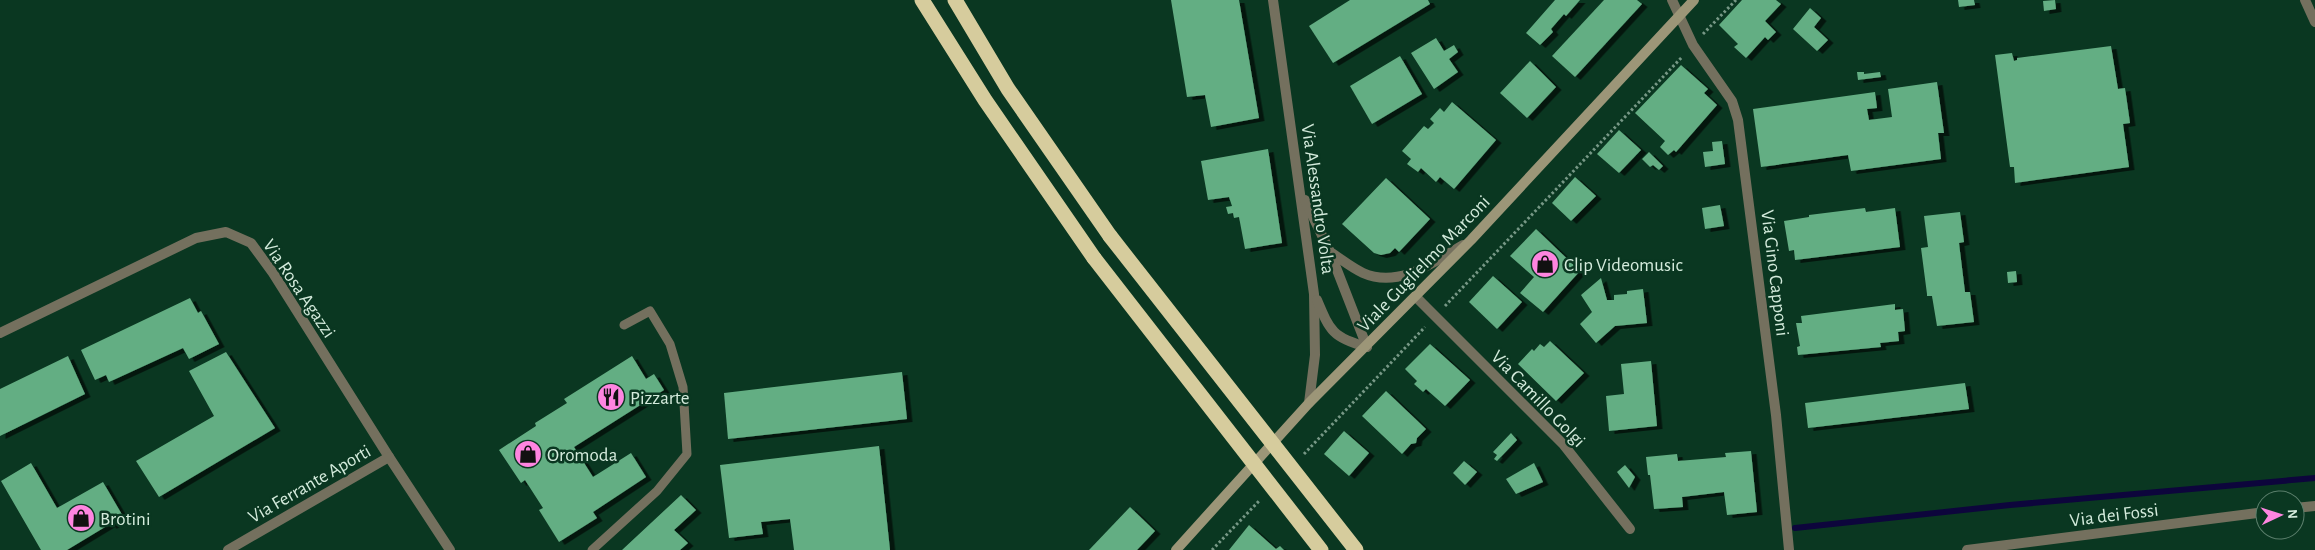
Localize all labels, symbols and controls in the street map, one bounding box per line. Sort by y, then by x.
street label: Via Alessandro Volta [1298,123,1337,276]
street label: Viale Guglielmo Marconi [1354,192,1494,336]
street label: Via Gino Capponi [1757,209,1792,337]
street label: Via Rosa Agazzi [259,236,339,342]
shop icon: Clip Videomusic [1530,249,1560,279]
place label: Clip Videomusic [1564,256,1683,275]
street label: Via Camillo Golgi [1487,347,1589,451]
restaurant icon: Pizzarte [596,382,626,412]
place label: Pizzarte [630,389,689,408]
shop icon: Oromoda [513,439,543,469]
street label: Via Ferrante Aporti [245,442,374,527]
place label: Oromoda [547,446,618,465]
north arrow [2255,490,2305,540]
street label: Via dei Fossi [2069,501,2160,530]
shop icon: Brotini [66,503,96,533]
text: N [2285,509,2299,520]
place label: Brotini [100,510,151,529]

